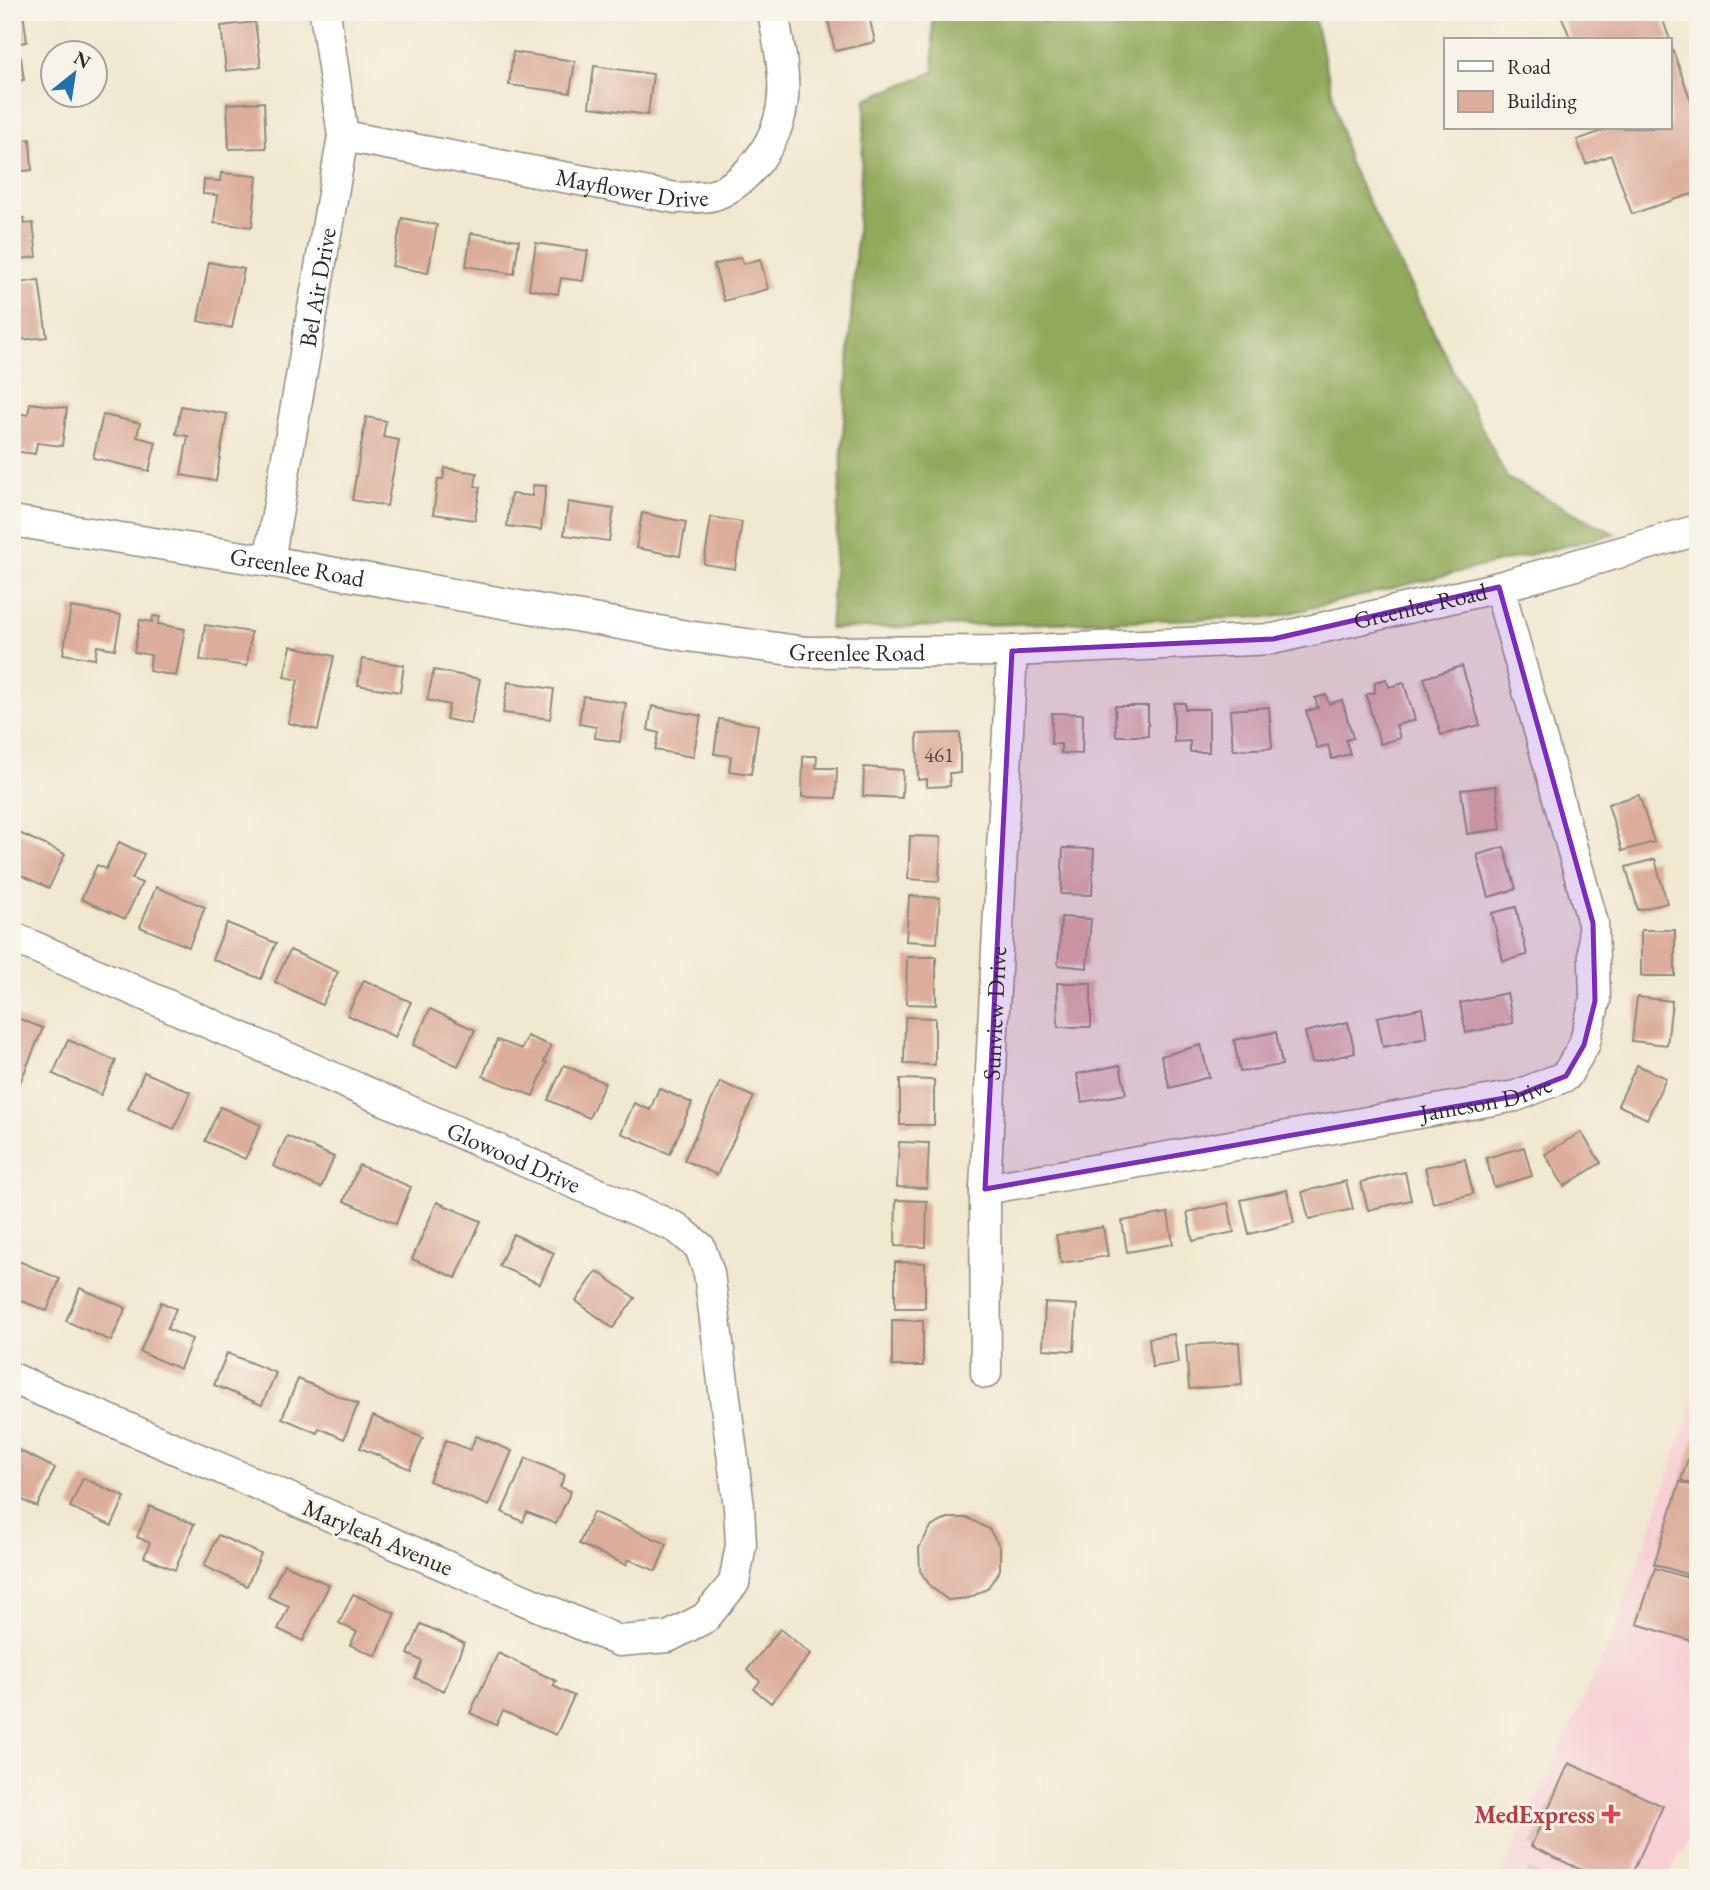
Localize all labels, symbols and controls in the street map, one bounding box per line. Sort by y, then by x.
north arrow [38,38,108,108]
legend [1444,38,1672,130]
text: N [69,45,96,75]
text: Road [1507,53,1551,80]
text: Building [1507,87,1577,114]
street label: Mayflower Drive [553,160,710,213]
street label: Bel Air Drive [291,225,342,349]
street label: Greenlee Road [228,540,368,594]
street label: Greenlee Road [1350,575,1491,636]
street label: Greenlee Road [787,634,926,667]
house number: 461 [924,741,954,768]
street label: Sunview Drive [975,945,1013,1081]
street label: Jameson Drive [1416,1068,1556,1128]
street label: Glowood Drive [442,1114,586,1199]
street label: Maryleah Avenue [298,1491,458,1583]
place label: MedExpress [1474,1799,1595,1830]
marker: MedExpress [1601,1804,1621,1824]

